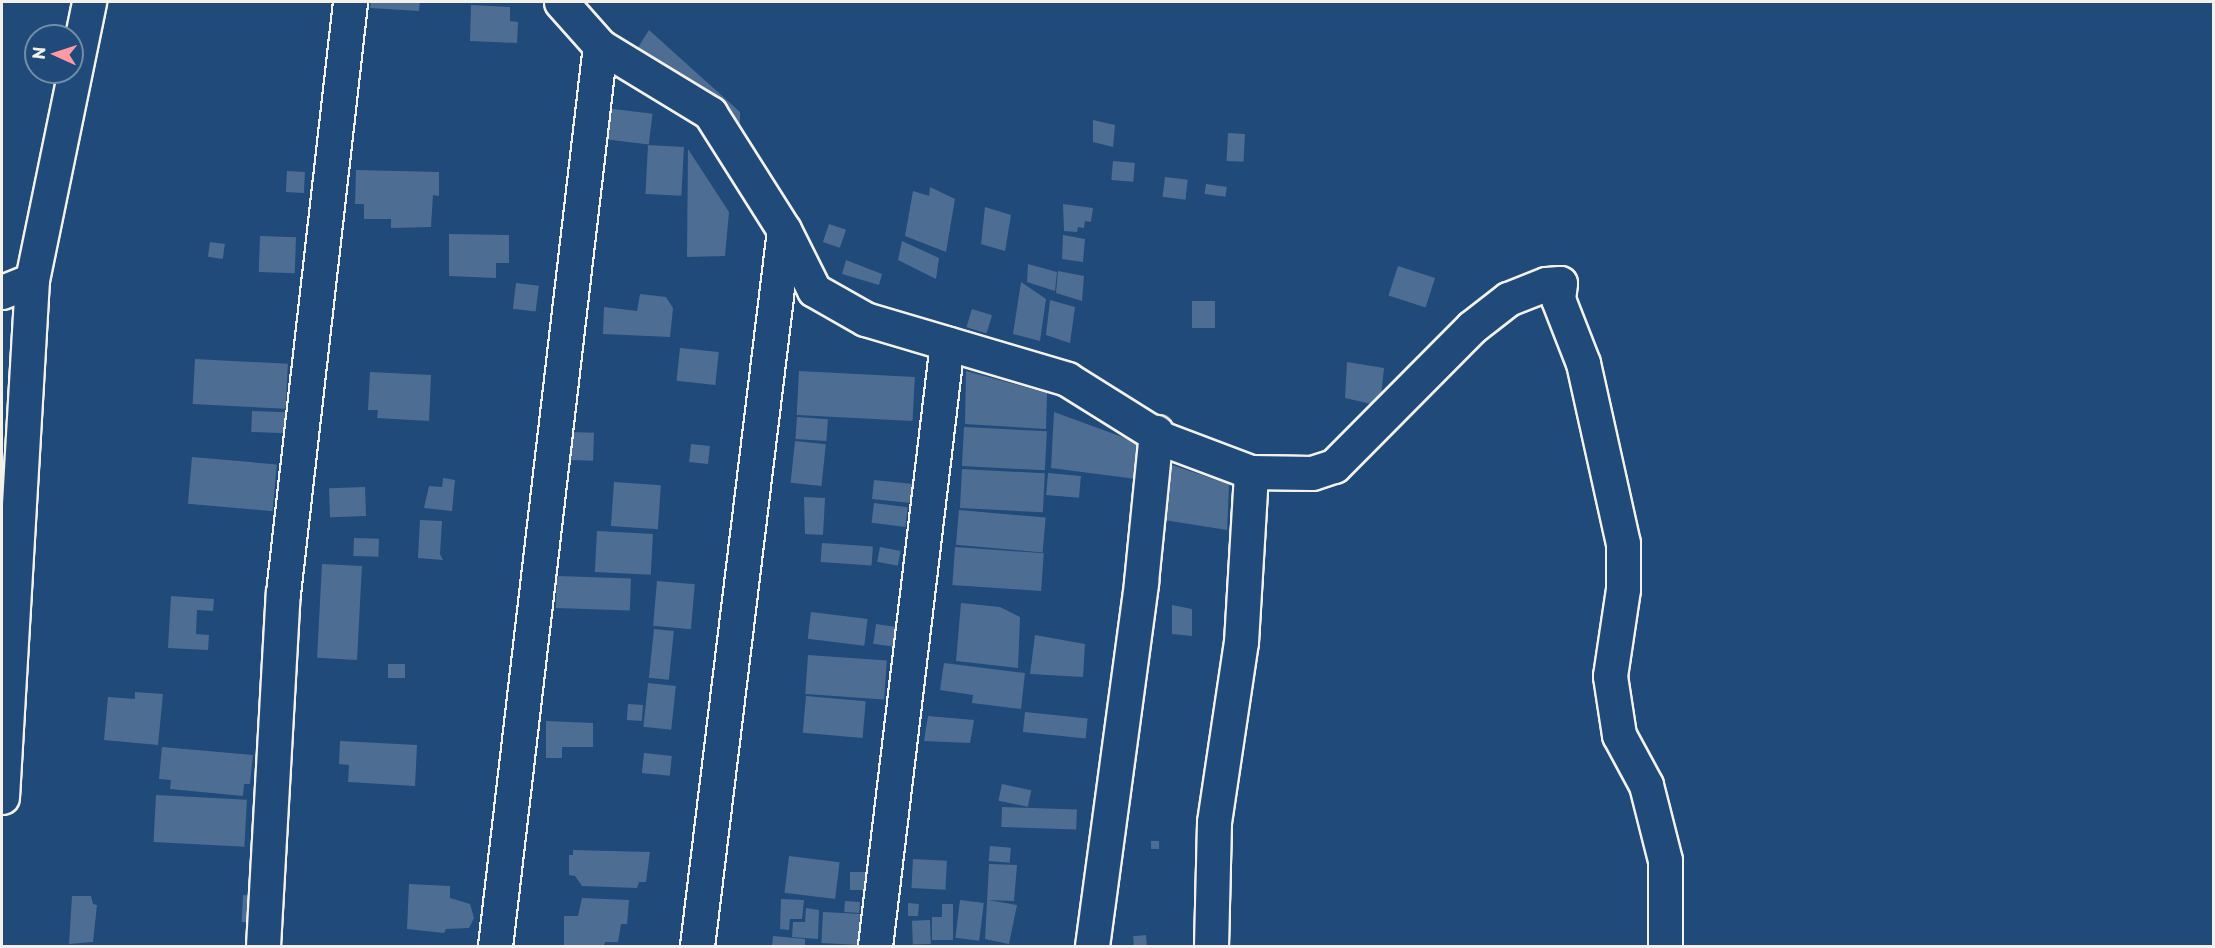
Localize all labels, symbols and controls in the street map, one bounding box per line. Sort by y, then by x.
north arrow [24,24,84,84]
text: N [26,46,50,60]

